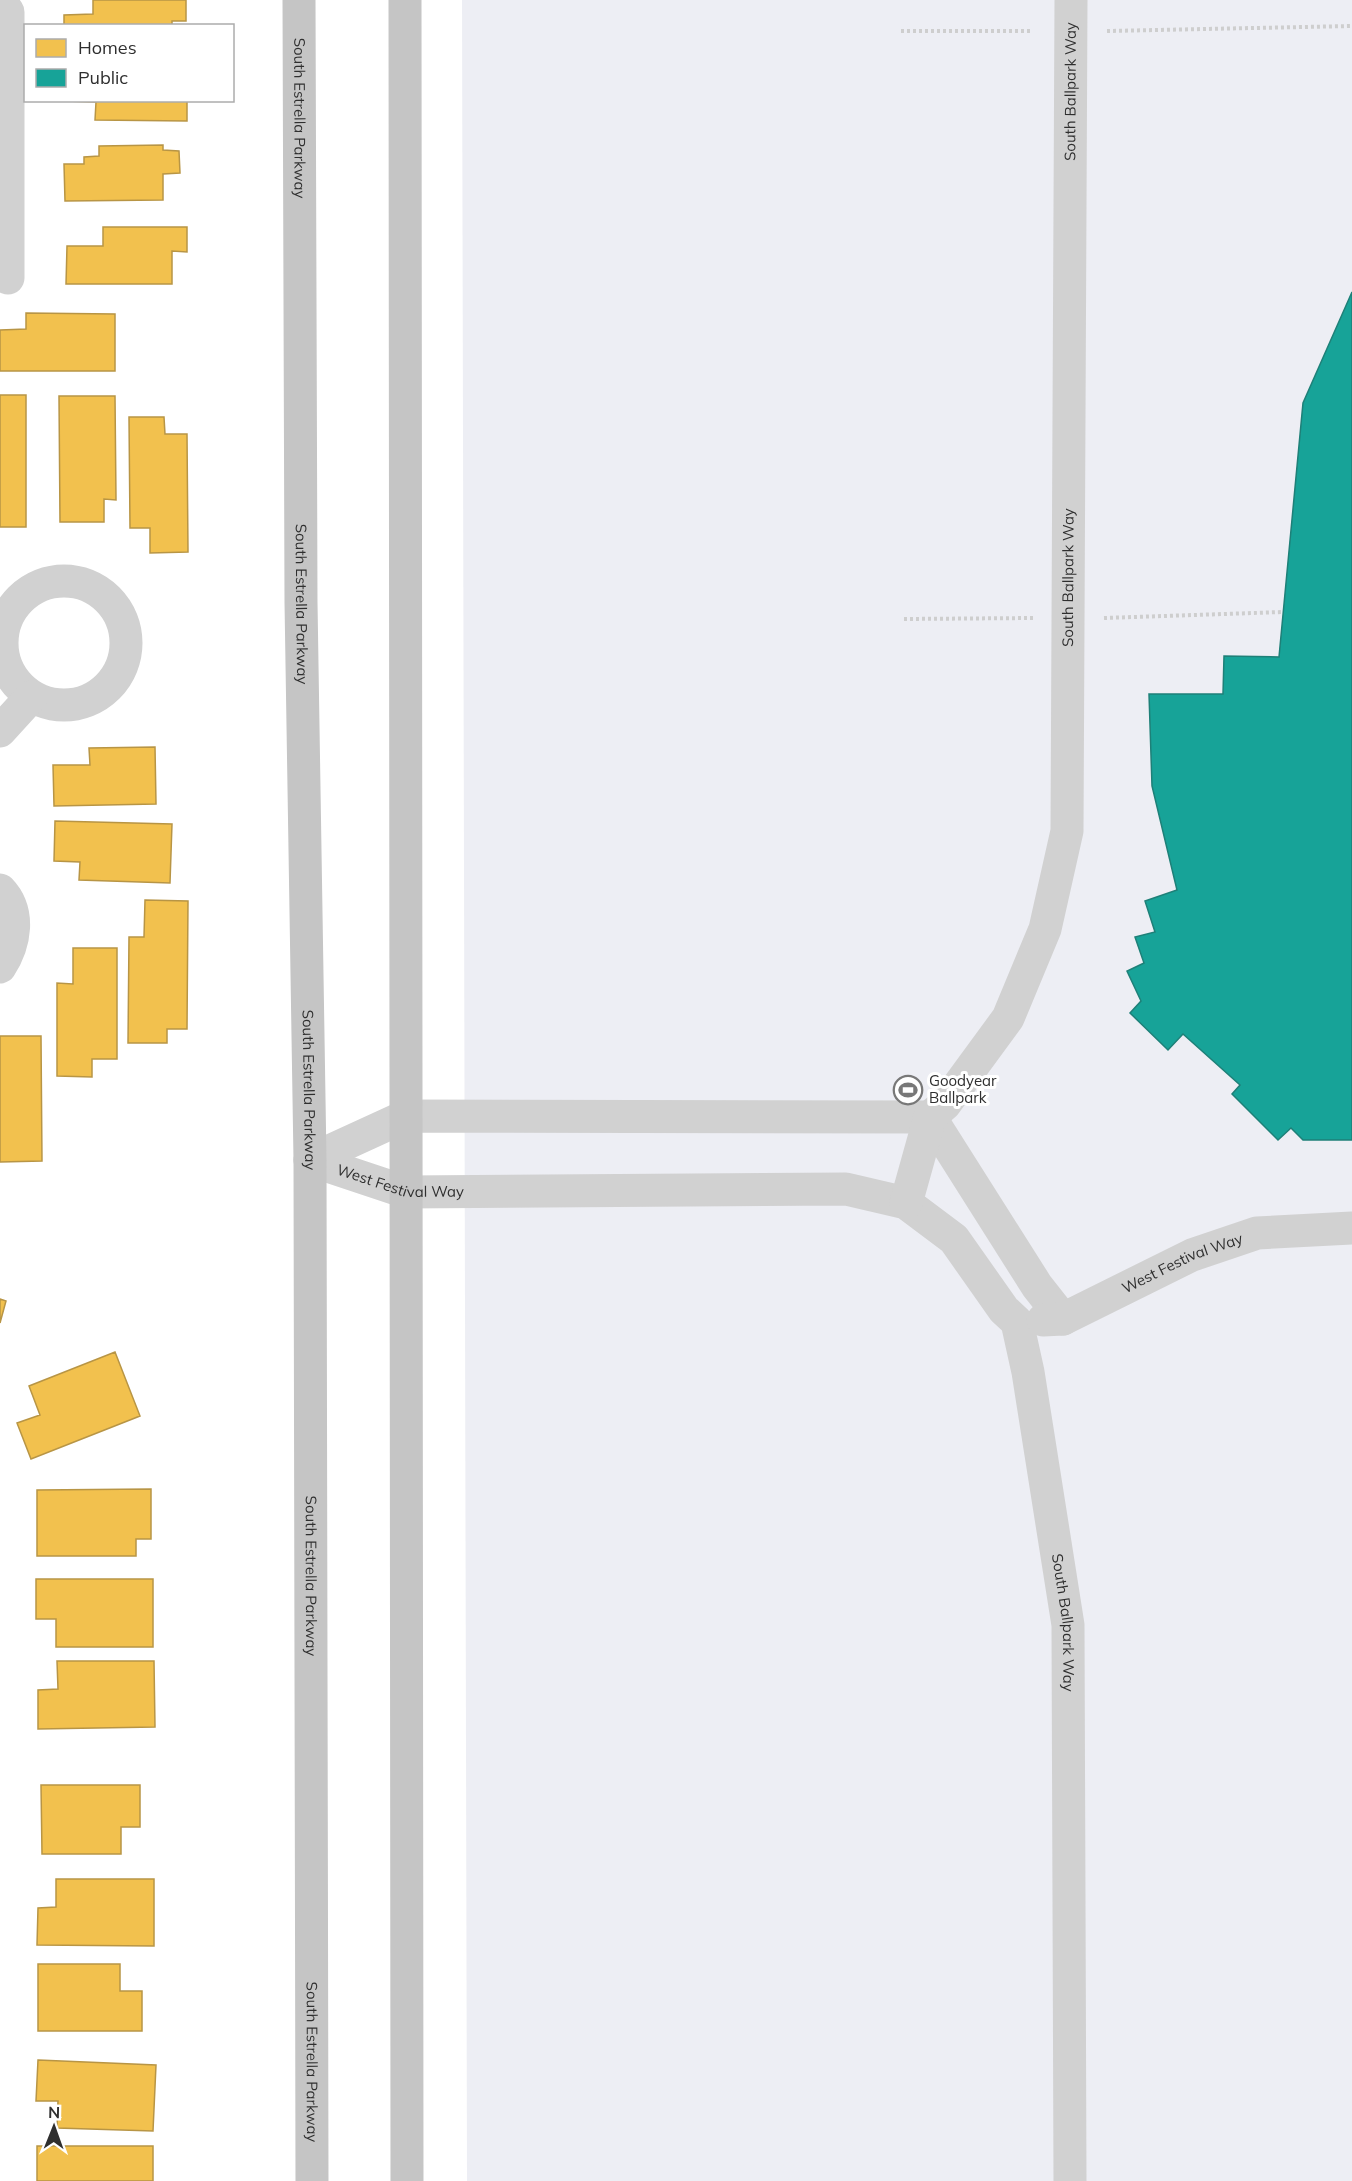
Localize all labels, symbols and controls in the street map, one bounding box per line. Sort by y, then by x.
street label: South Ballpark Way [1060,22,1080,161]
legend [24,24,234,102]
text: Homes [78,36,137,59]
street label: South Estrella Parkway [290,38,310,198]
text: Public [78,66,128,89]
street label: South Ballpark Way [1058,508,1078,647]
street label: South Estrella Parkway [292,524,312,685]
street label: South Estrella Parkway [299,1009,320,1170]
place label: Goodyear Ballpark [929,1071,997,1107]
sports icon: Goodyear Ballpark [892,1074,924,1106]
street label: West Festival Way [335,1160,464,1201]
street label: West Festival Way [1118,1229,1245,1297]
street label: South Estrella Parkway [302,1496,321,1656]
street label: South Ballpark Way [1048,1552,1078,1692]
street label: South Estrella Parkway [303,1982,322,2142]
north arrow [24,2097,84,2157]
text: N [48,2102,60,2122]

